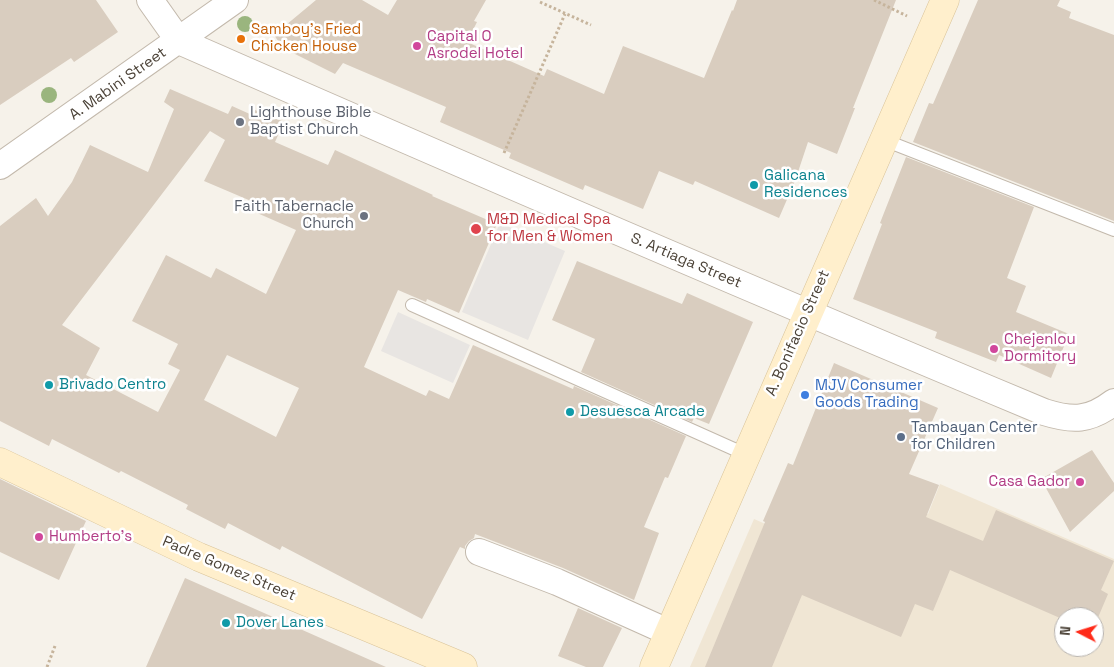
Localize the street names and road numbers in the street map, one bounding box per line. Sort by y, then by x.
street label: A. Mabini Street [66,44,170,124]
street label: S. Artiaga Street [628,229,744,293]
street label: A. Bonifacio Street [762,267,834,399]
street label: Padre Gomez Street [160,533,298,605]

